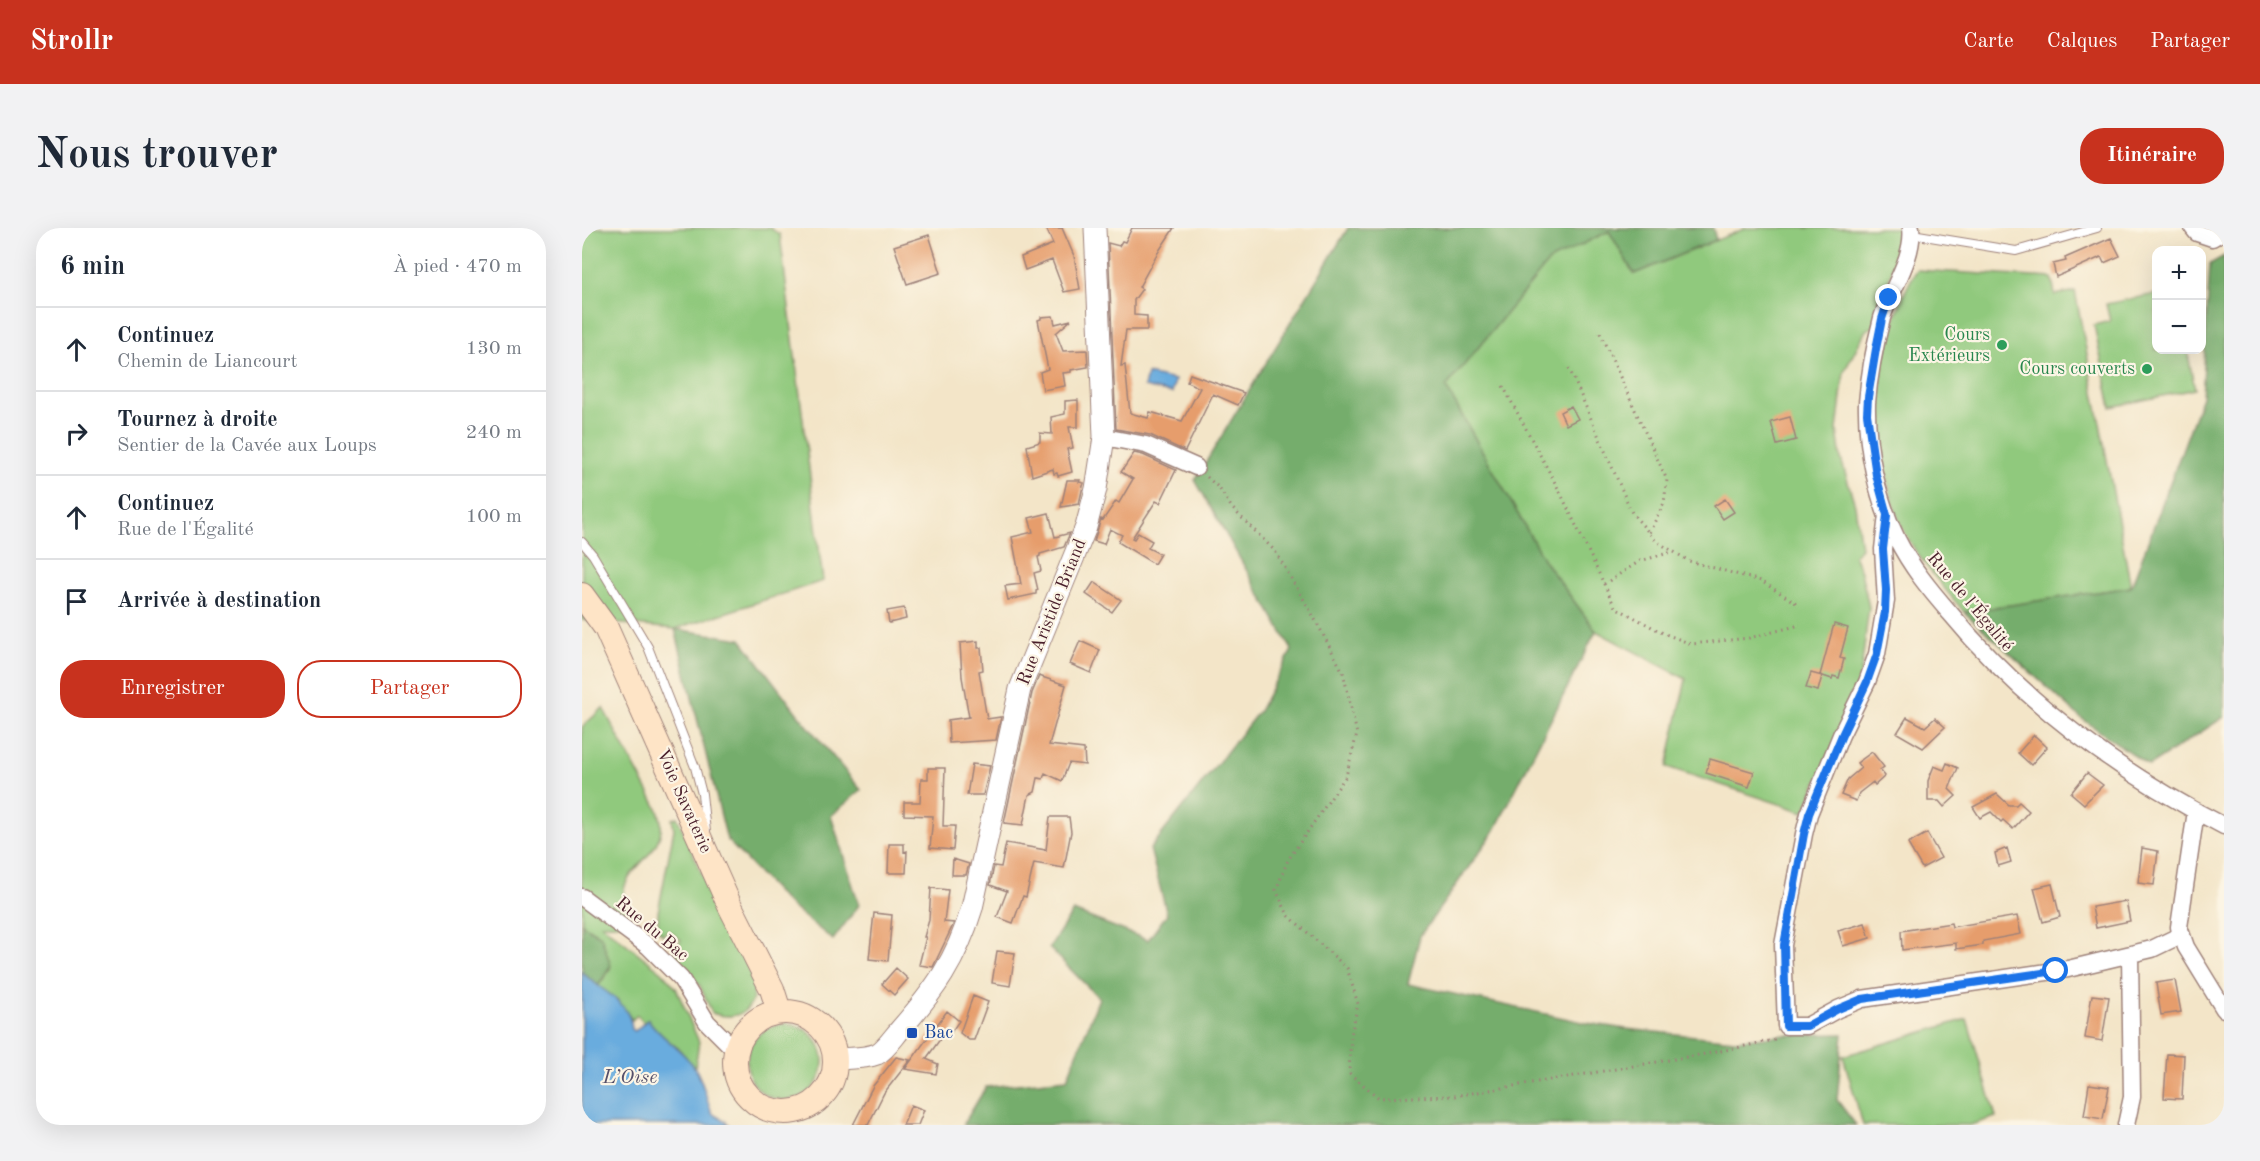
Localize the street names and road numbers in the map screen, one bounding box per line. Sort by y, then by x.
street label: Rue Aristide Briand [1014,536,1090,688]
street label: Rue de l'Égalité [1924,547,2020,655]
street label: Voie Savaterie [653,746,715,856]
street label: Rue du Bac [612,893,692,965]

